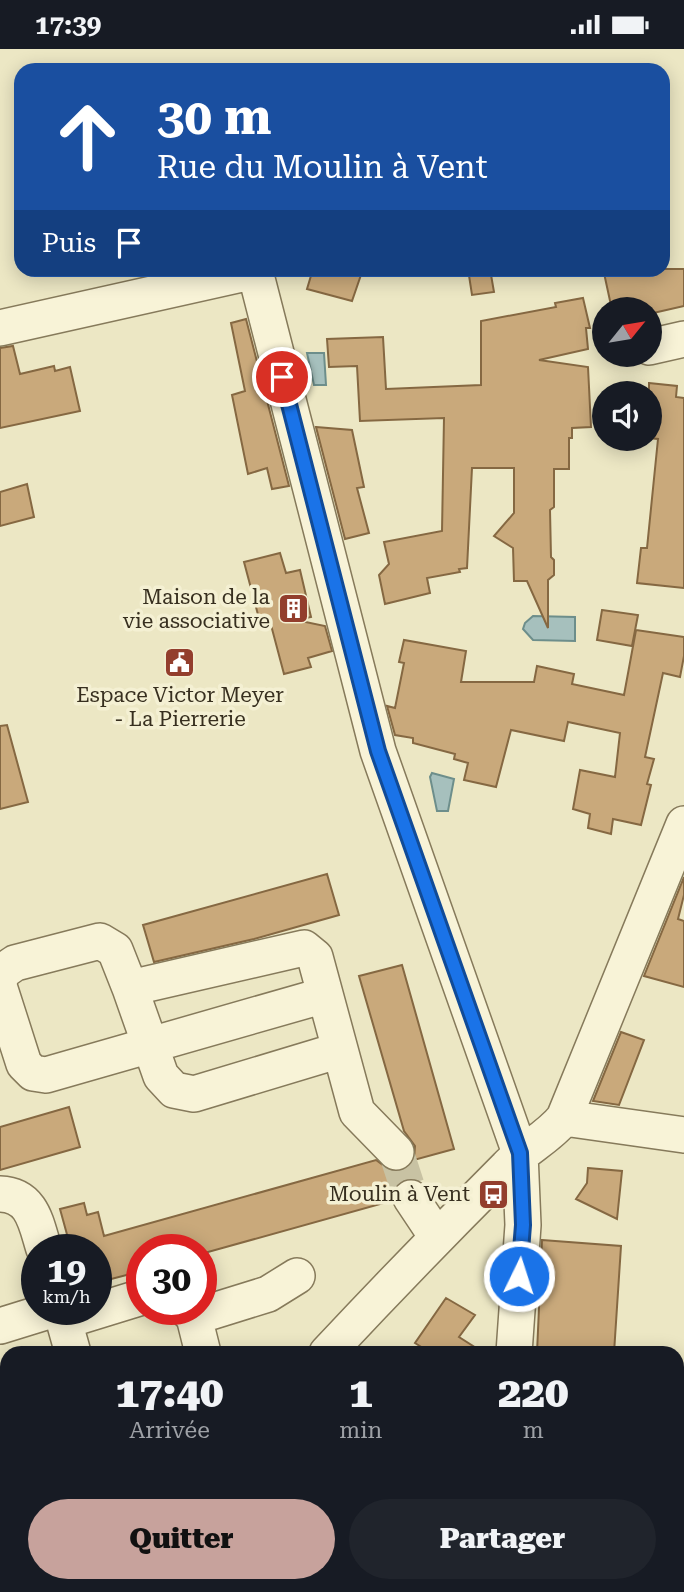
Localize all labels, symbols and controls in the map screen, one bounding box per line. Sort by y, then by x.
text: 17:39 [35,10,101,40]
text: 30 m [157,89,272,146]
icon: ahead [42,91,133,182]
text: Rue du Moulin à Vent [157,148,488,186]
icon: arrive [110,224,148,262]
text: Puis [42,228,96,258]
north arrow [592,297,662,367]
map controls [592,297,662,451]
pin [252,347,312,407]
icon: arrive [263,358,301,396]
button: sound [592,381,662,451]
place label: Maison de la vie associative [123,585,271,633]
building icon: Maison de la vie associative [276,592,310,626]
public building icon: Espace Victor Meyer - La Pierrerie [163,646,197,680]
place label: Espace Victor Meyer - La Pierrerie [76,683,284,731]
bus stop icon: Moulin à Vent [476,1177,510,1211]
place label: Moulin à Vent [329,1182,470,1206]
speed limit sign: 30 [126,1234,217,1325]
position arrow [482,1239,556,1313]
text: 19 [47,1250,86,1291]
text: km/h [42,1286,91,1307]
text: 17:40 [116,1368,224,1417]
text: 1 [349,1368,373,1417]
text: 220 [498,1368,568,1417]
text: Arrivée [129,1417,210,1444]
text: min [339,1417,382,1444]
text: m [523,1417,544,1444]
button: Quitter [28,1499,335,1579]
button: Partager [349,1499,656,1579]

